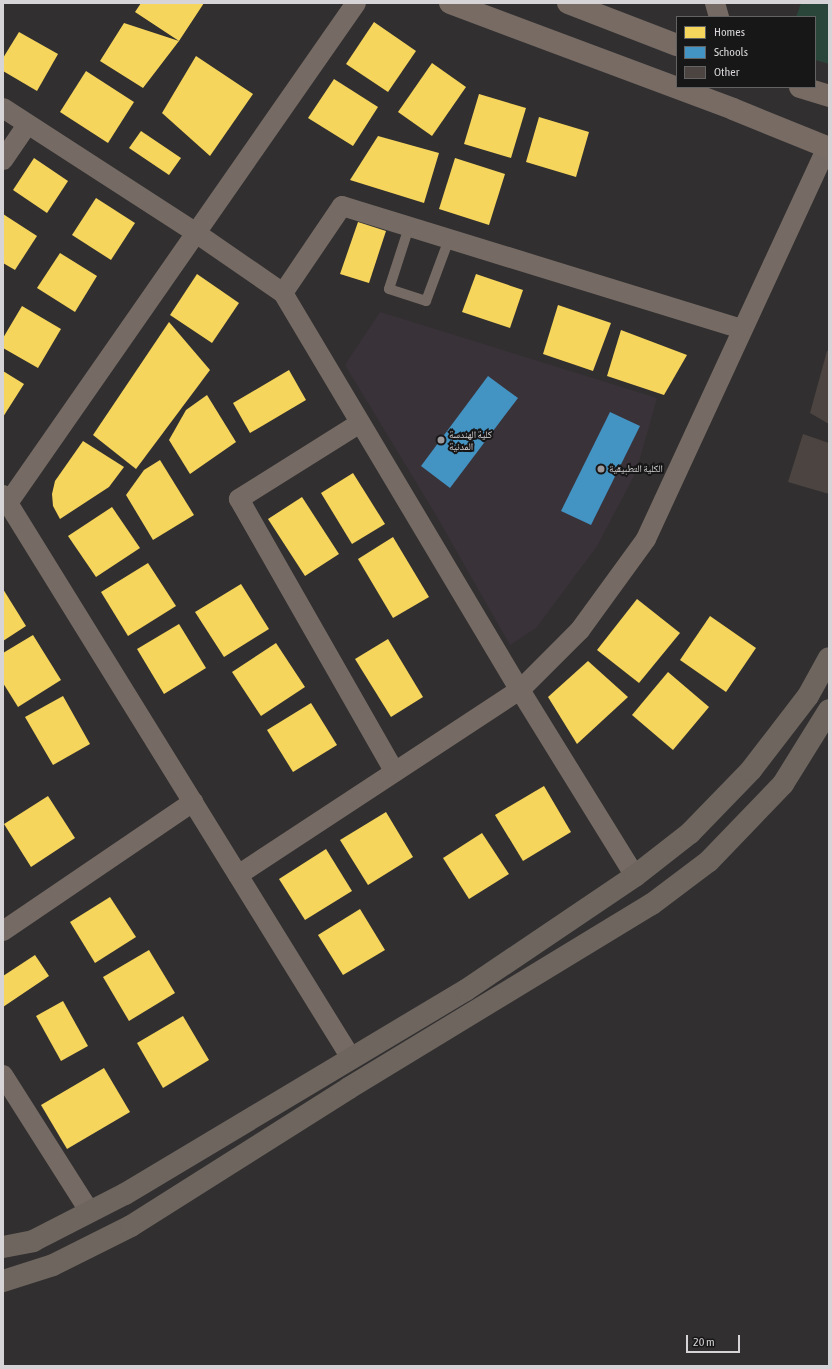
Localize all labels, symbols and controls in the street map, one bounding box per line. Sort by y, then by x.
legend [676,16,816,88]
text: Homes [714,25,745,39]
text: Schools [714,45,748,59]
text: Other [714,65,739,79]
place label: كلية الهندسة المدنية [449,428,492,452]
marker: كلية الهندسة المدنية [436,435,446,445]
place label: الكلية التطبيقية [609,463,663,475]
marker: الكلية التطبيقية [596,464,606,474]
scale bar [688,1327,742,1353]
text: 20 m [693,1335,715,1349]

